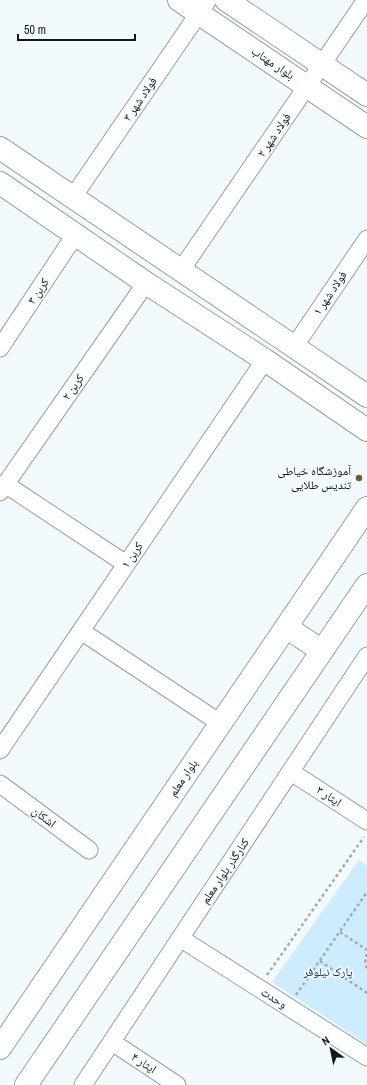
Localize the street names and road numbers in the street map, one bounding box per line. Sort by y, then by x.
street label: بلوار مهتاب [248,43,298,83]
street label: فولاد شهر ۳ [119,74,161,124]
street label: فولاد شهر ۲ [253,110,295,160]
street label: فولاد شهر ۱ [309,268,351,318]
street label: کربن ۳ [23,275,53,307]
street label: کربن ۲ [58,371,88,403]
street label: کربن ۱ [117,539,147,571]
street label: بلوار معلم [165,756,201,800]
street label: ایثار ۳ [313,782,345,810]
street label: اشکان [29,803,59,831]
street label: کنارگذر بلوار معلم [197,835,253,907]
street label: وحدت [258,984,290,1012]
street label: ایثار ۴ [128,1049,160,1077]

